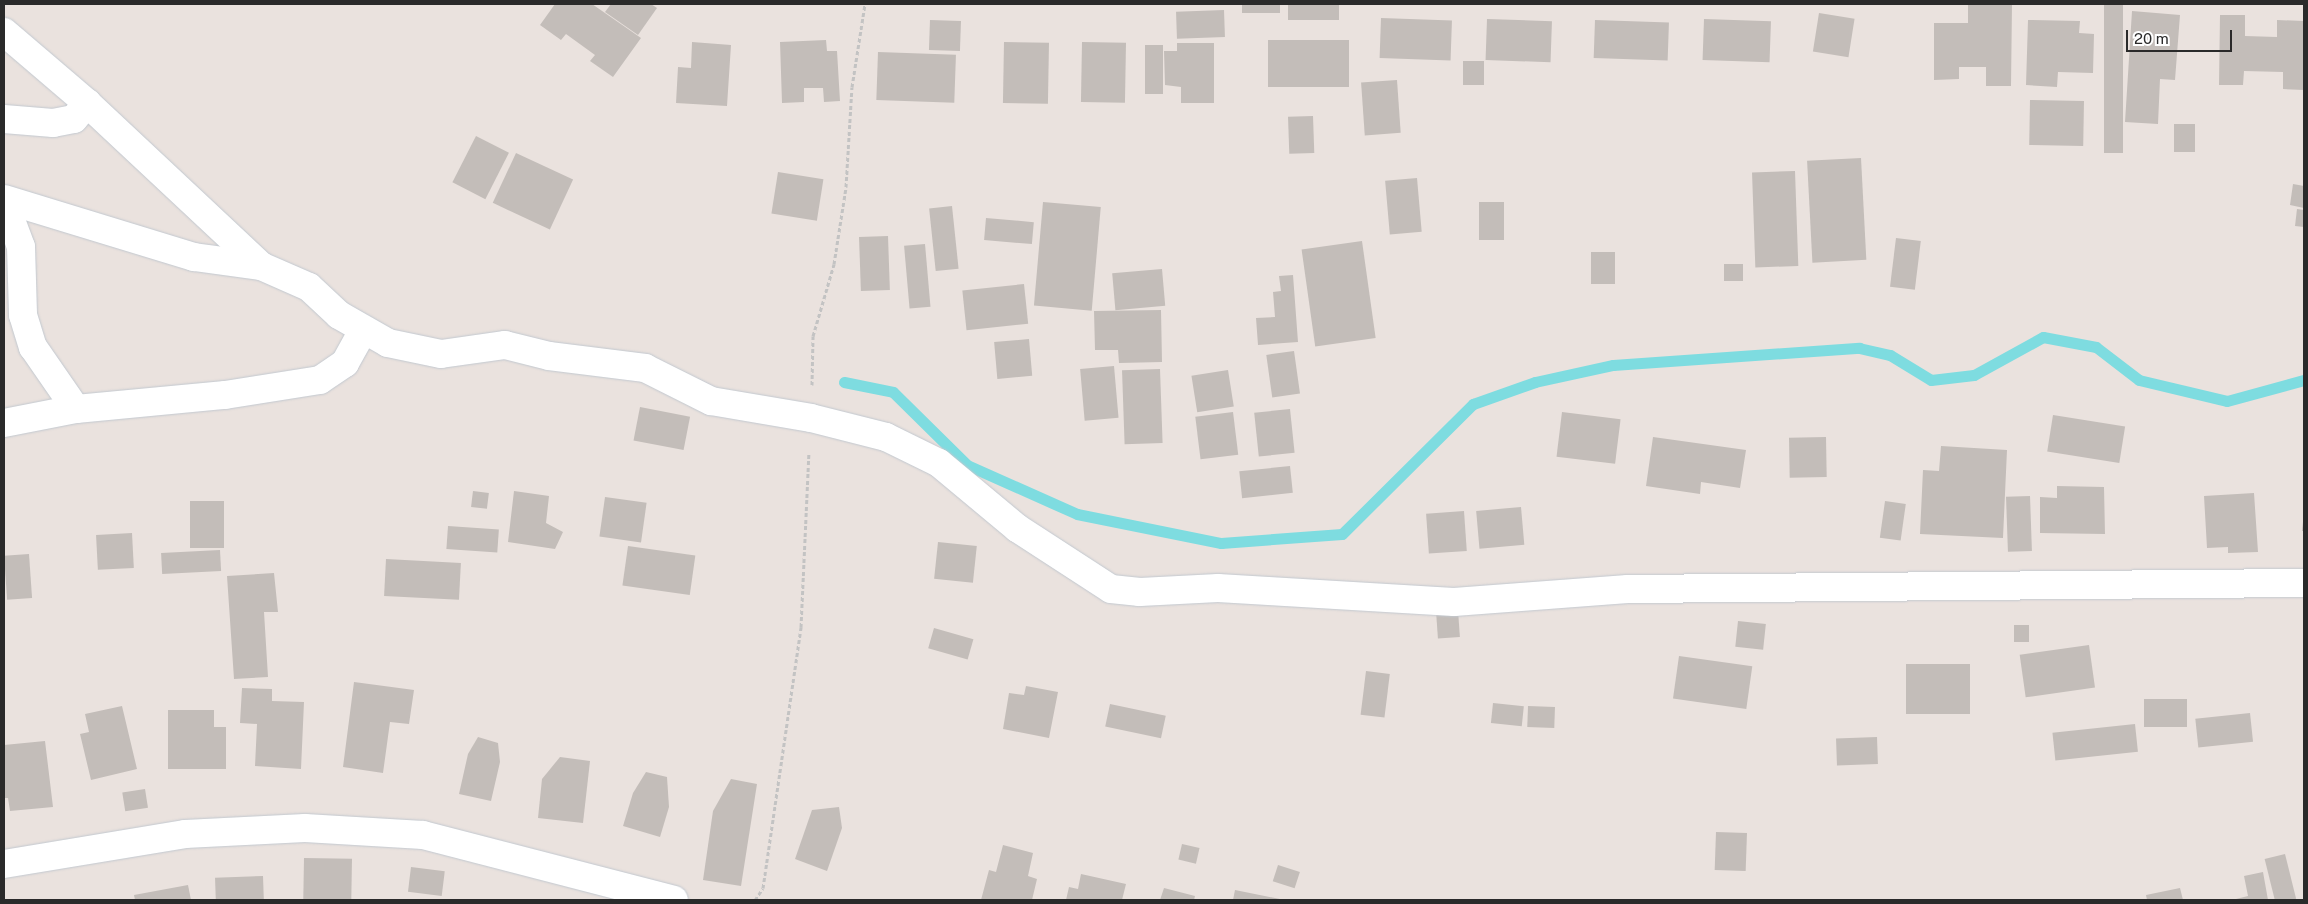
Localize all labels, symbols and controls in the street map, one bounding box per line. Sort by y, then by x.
scale bar [2128,20,2234,52]
text: 20 m [2134,30,2169,47]

